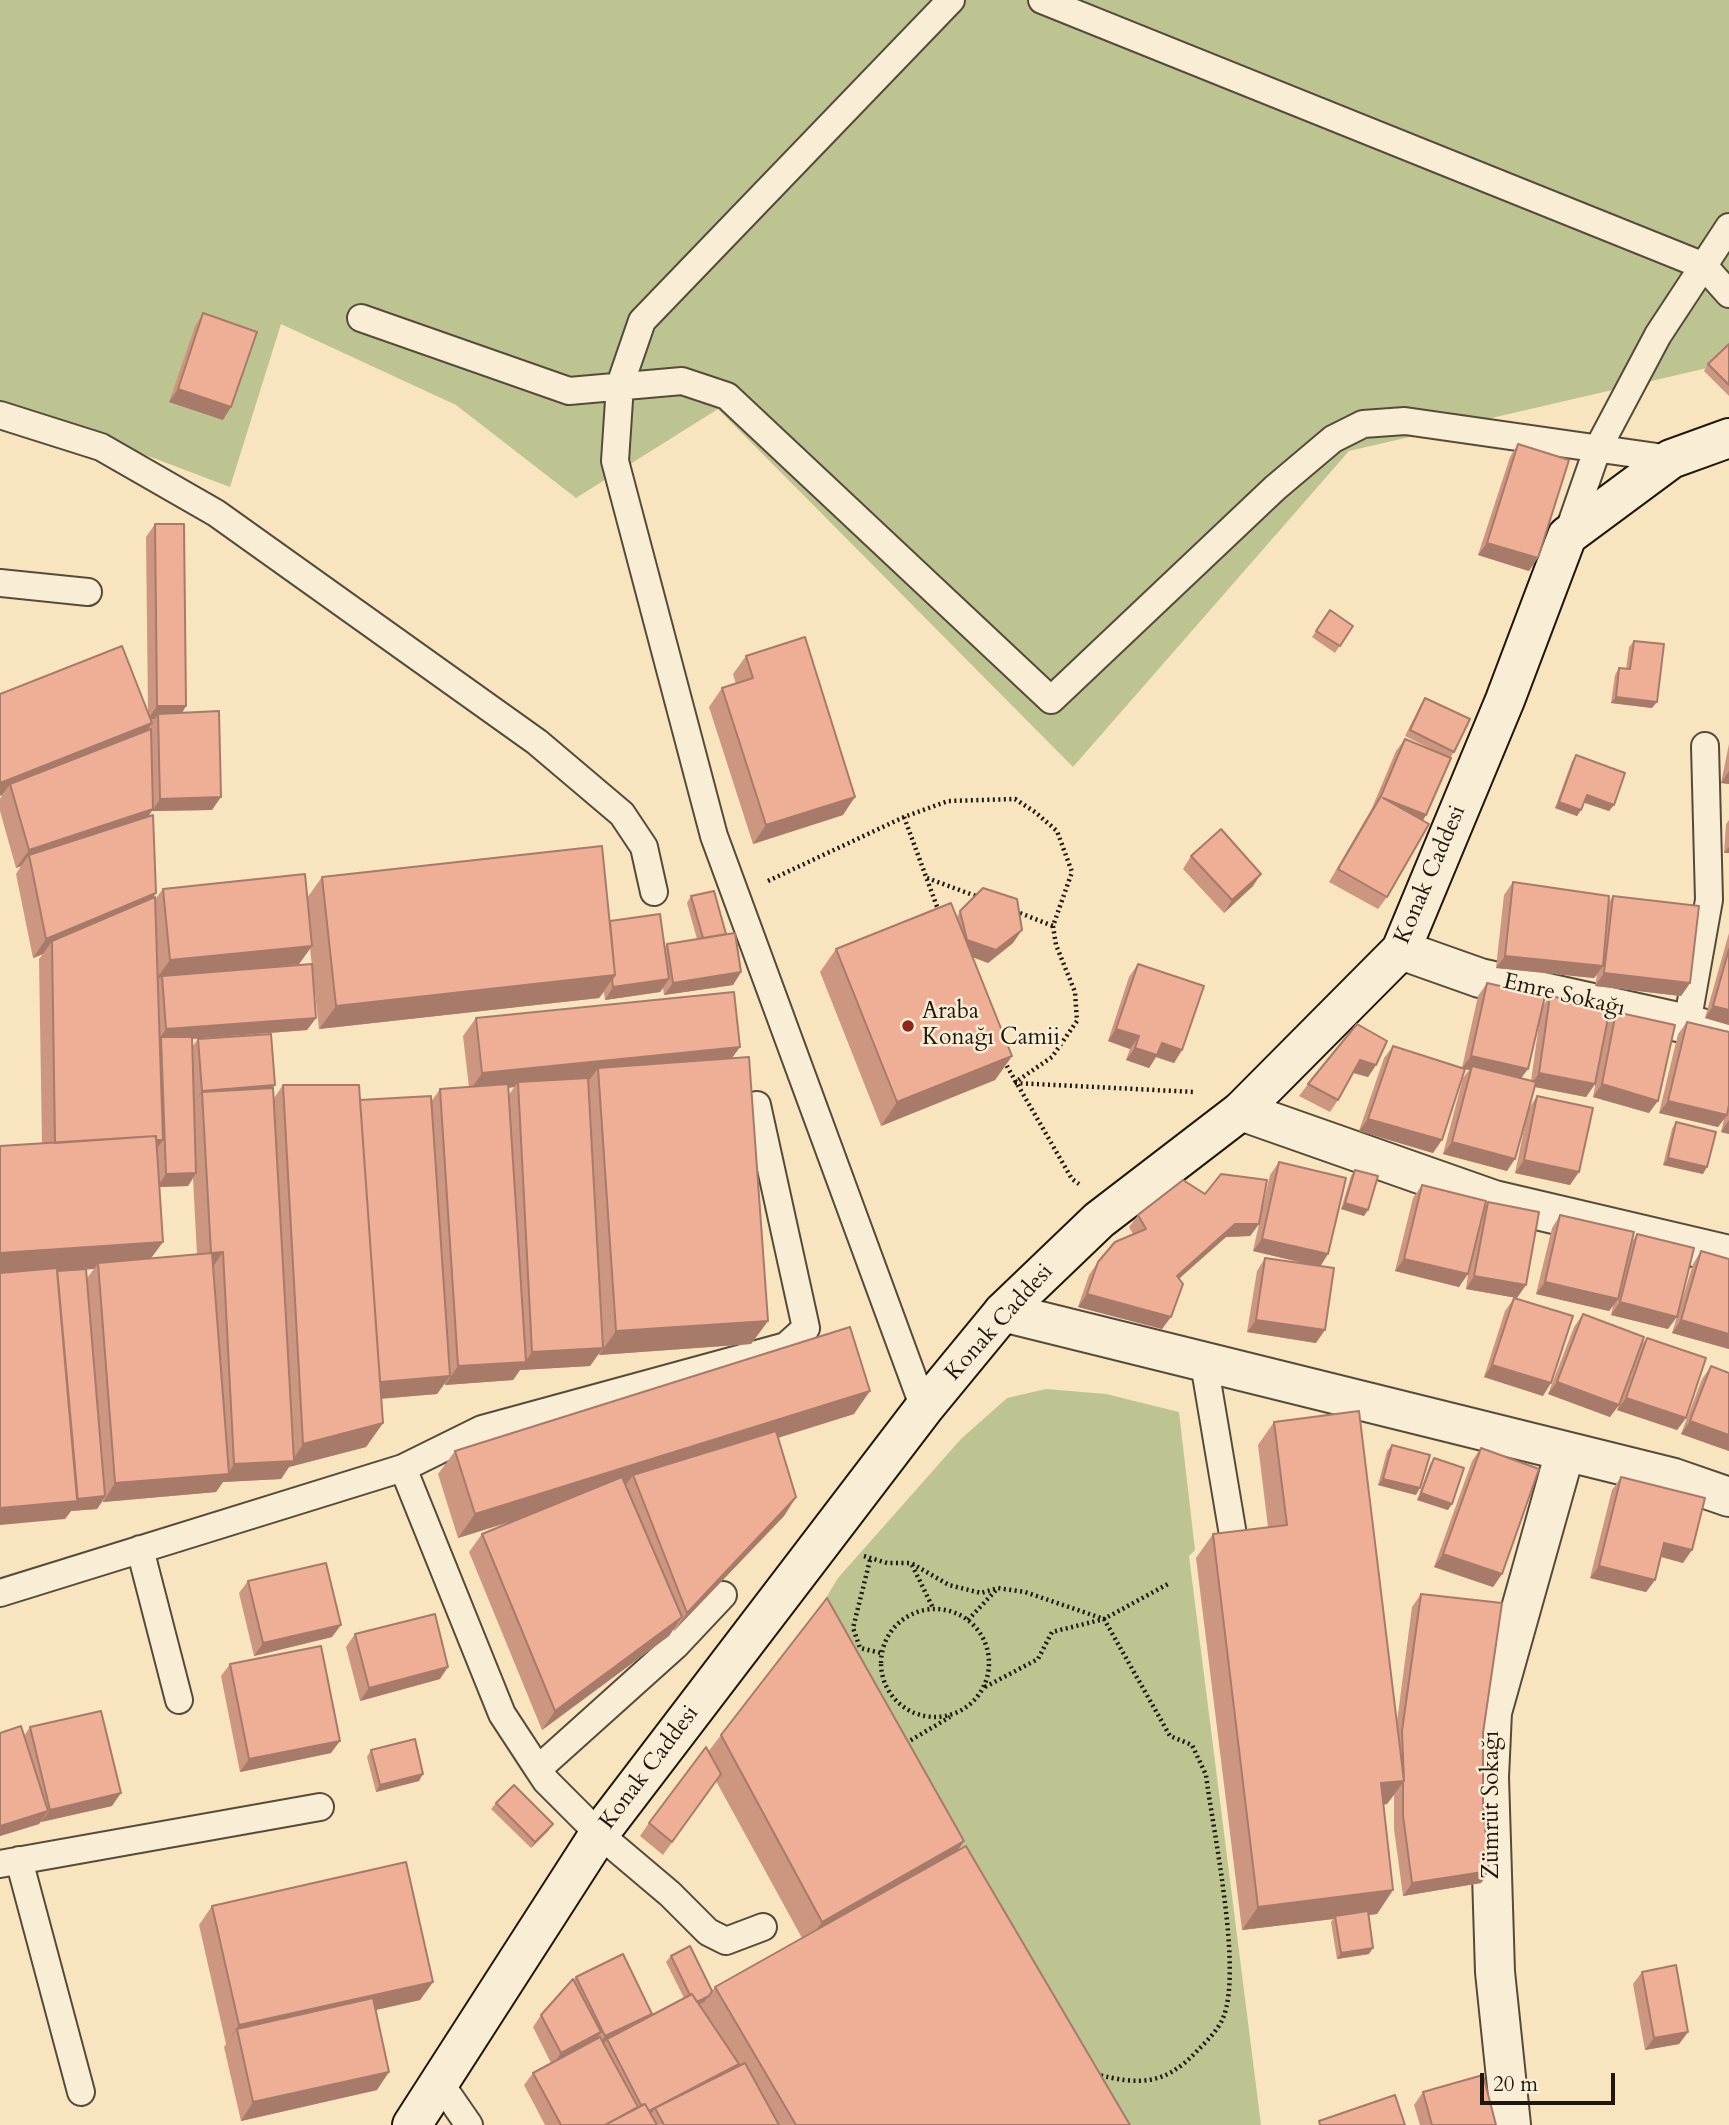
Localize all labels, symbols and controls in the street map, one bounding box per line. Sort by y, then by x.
street label: Konak Caddesi [1389,802,1473,948]
street label: Emre Sokağı [1500,969,1628,1023]
place label: Araba Konağı Camii [922,999,1060,1053]
marker: Araba Konağı Camii [900,1018,916,1034]
street label: Konak Caddesi [940,1259,1060,1387]
street label: Konak Caddesi [595,1701,705,1835]
street label: Zümrüt Sokağı [1479,1731,1507,1879]
scale bar [1484,2058,1619,2102]
text: 20 m [1493,2070,1538,2099]

